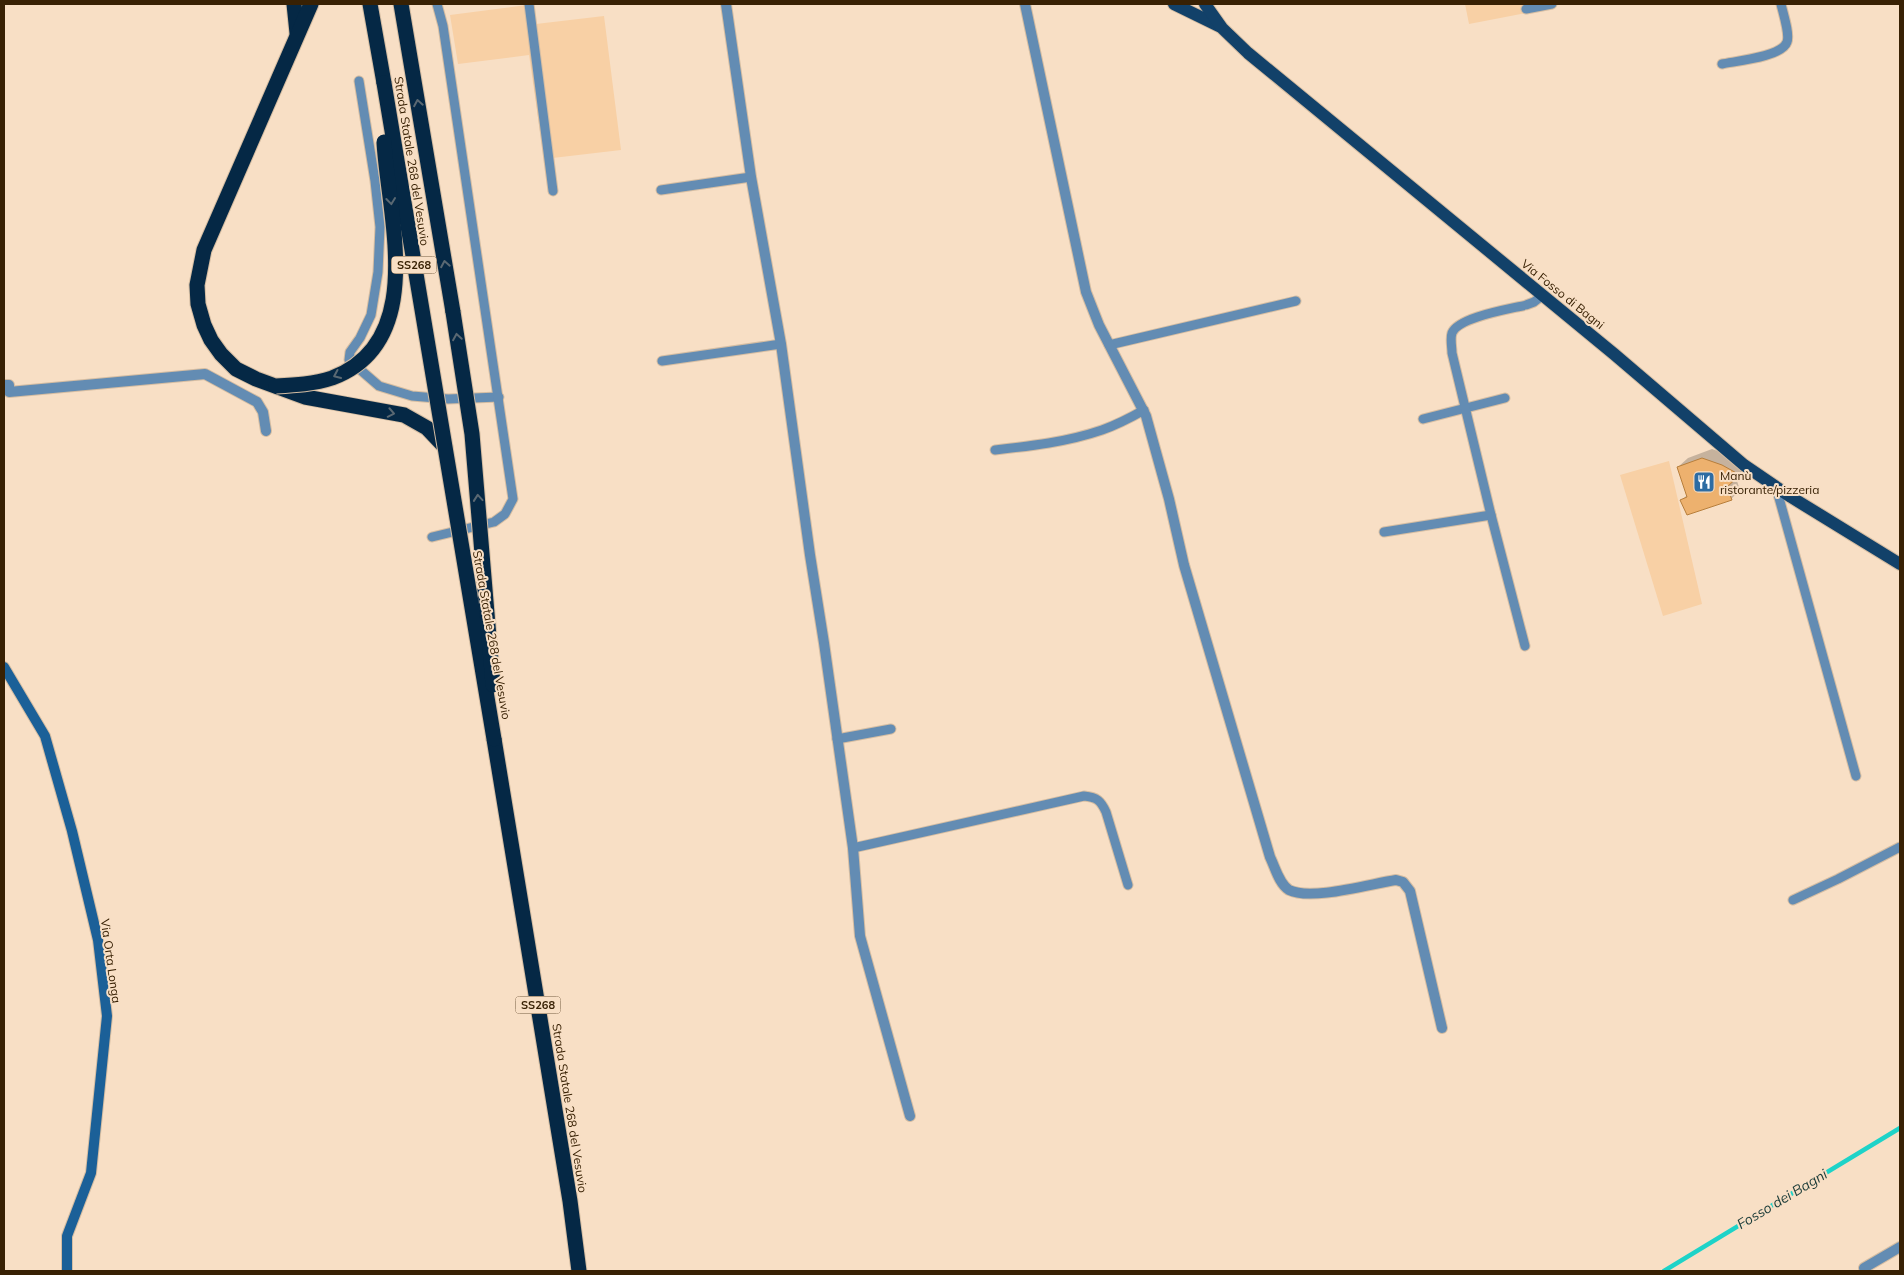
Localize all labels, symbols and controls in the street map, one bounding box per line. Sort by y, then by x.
street label: Strada Statale 268 del Vesuvio [391,75,433,247]
one-way arrow [413,99,423,108]
one-way arrow [385,197,396,205]
road number: SS268 [392,256,436,274]
street label: Via Fosso di Bagni [1518,256,1608,332]
one-way arrow [440,259,450,268]
one-way arrow [453,333,463,341]
one-way arrow [333,368,342,379]
one-way arrow [387,407,396,418]
place label: Manù ristorante/pizzeria [1720,468,1819,497]
restaurant icon: Manù ristorante/pizzeria [1692,470,1716,494]
one-way arrow [472,494,483,502]
street label: Strada Statale 268 del Vesuvio [470,549,514,721]
street label: Via Orta Longa [98,918,124,1004]
road number: SS268 [516,996,560,1014]
street label: Strada Statale 268 del Vesuvio [549,1022,591,1194]
water label: Fosso dei Bagni [1734,1165,1831,1233]

